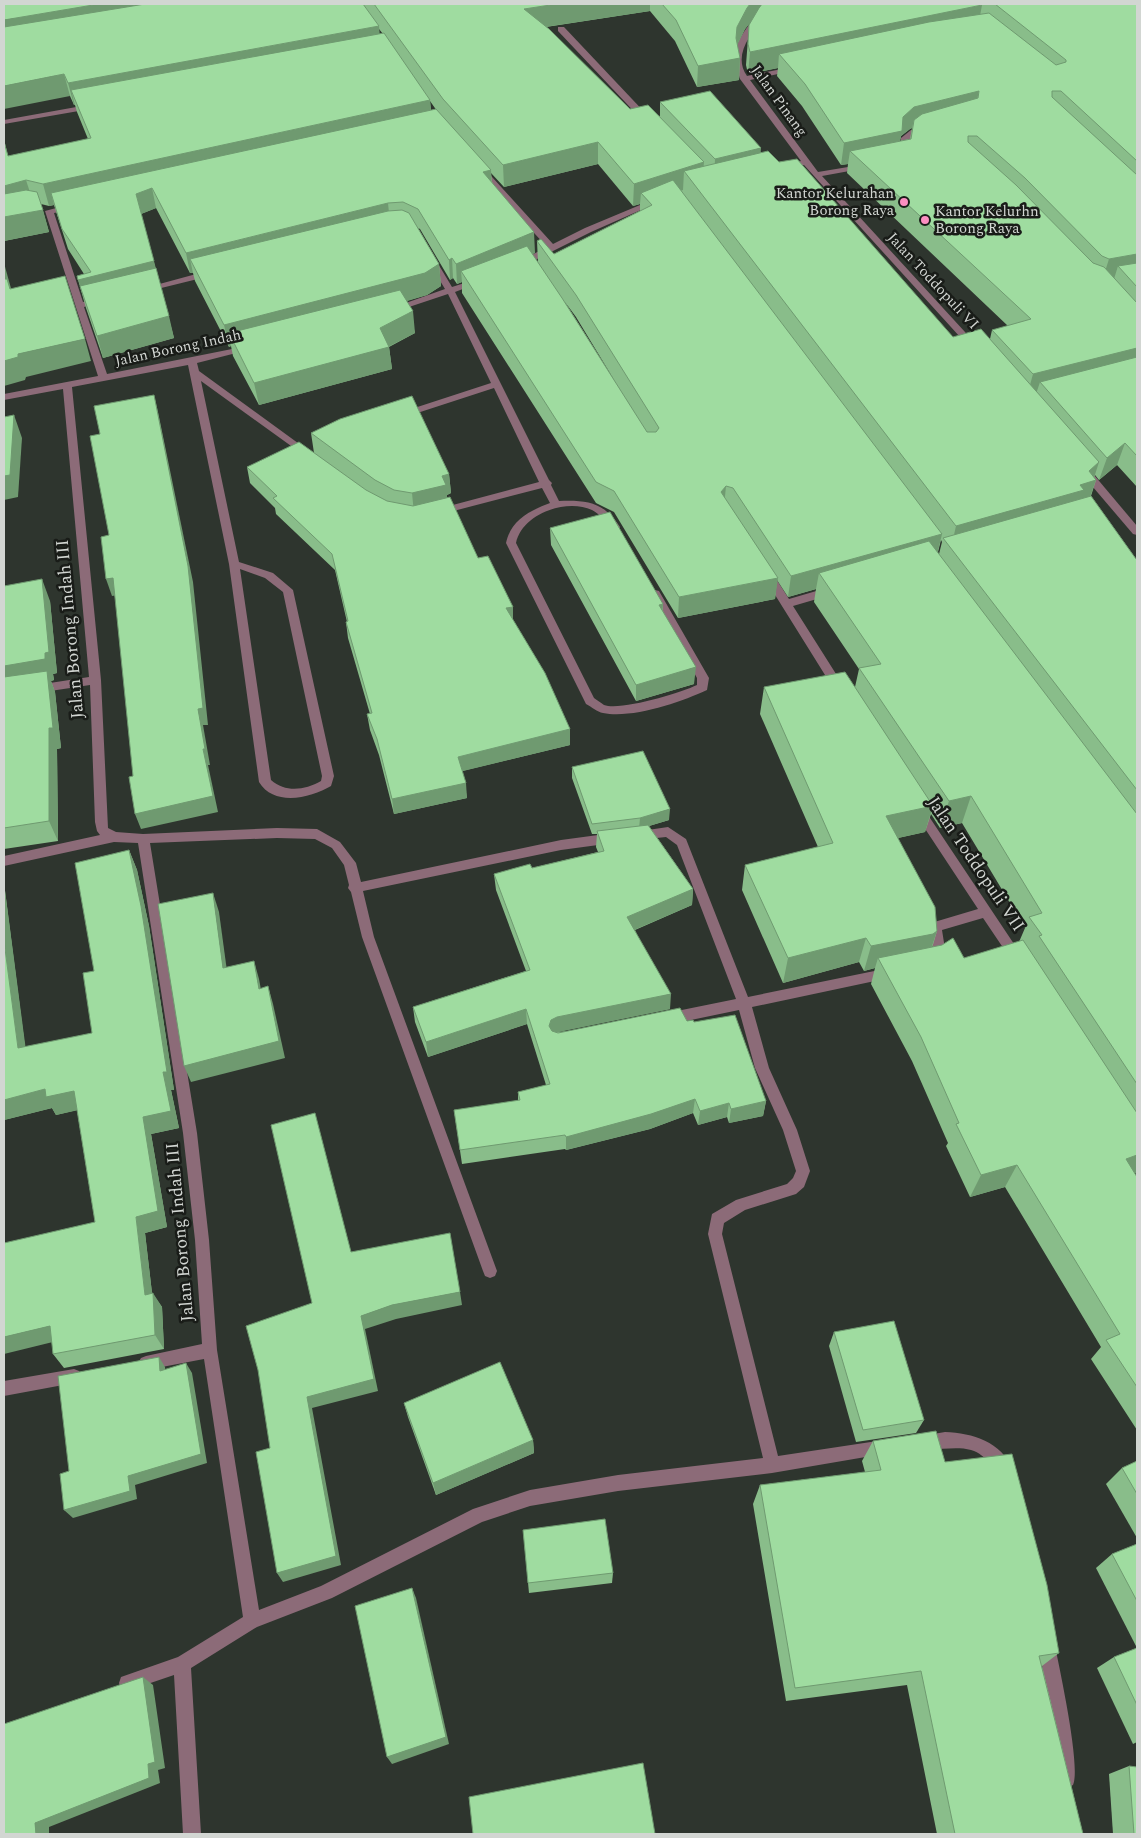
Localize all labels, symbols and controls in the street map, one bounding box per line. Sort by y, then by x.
street label: Jalan Pinang [745,60,813,142]
place label: Kantor Kelurahan Borong Raya [776,182,895,222]
marker: Kantor Kelurahan Borong Raya [898,196,910,208]
place label: Kantor Kelurhn Borong Raya [935,200,1039,240]
marker: Kantor Kelurhn Borong Raya [919,214,931,226]
street label: Jalan Toddopuli VI [882,227,984,335]
street label: Jalan Borong Indah [113,323,244,373]
street label: Jalan Borong Indah III [49,538,91,720]
street label: Jalan Toddopuli VII [921,791,1031,937]
street label: Jalan Borong Indah III [159,1141,201,1323]

